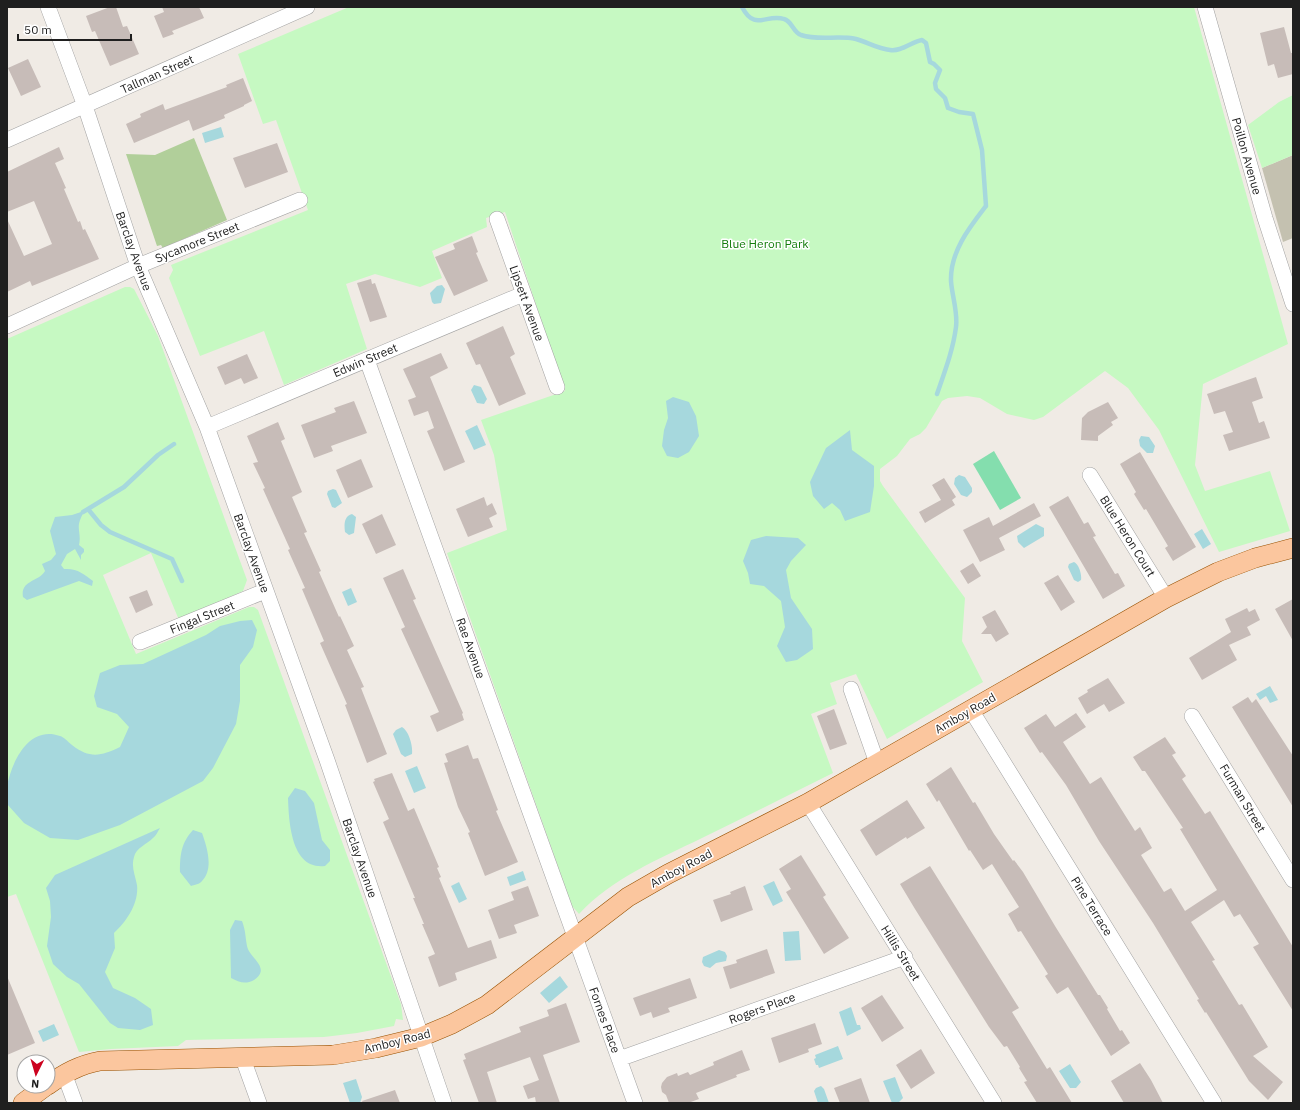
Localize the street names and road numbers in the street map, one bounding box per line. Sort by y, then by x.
street label: Tallman Street [118,51,196,97]
street label: Poillon Avenue [1229,116,1265,197]
street label: Barclay Avenue [113,209,155,293]
street label: Sycamore Street [153,218,241,266]
street label: Lipsett Avenue [506,263,548,343]
street label: Edwin Street [330,340,400,380]
street label: Blue Heron Court [1097,493,1159,579]
street label: Barclay Avenue [231,511,273,595]
street label: Fingal Street [168,597,236,637]
street label: Rae Avenue [453,616,489,681]
street label: Amboy Road [932,689,998,737]
street label: Furman Street [1217,761,1269,835]
street label: Barclay Avenue [339,816,381,900]
street label: Amboy Road [647,845,715,891]
street label: Pine Terrace [1068,874,1116,939]
street label: Hillis Street [878,923,924,983]
street label: Fornes Place [586,985,624,1055]
street label: Rogers Place [727,989,798,1027]
street label: Amboy Road [362,1025,432,1057]

